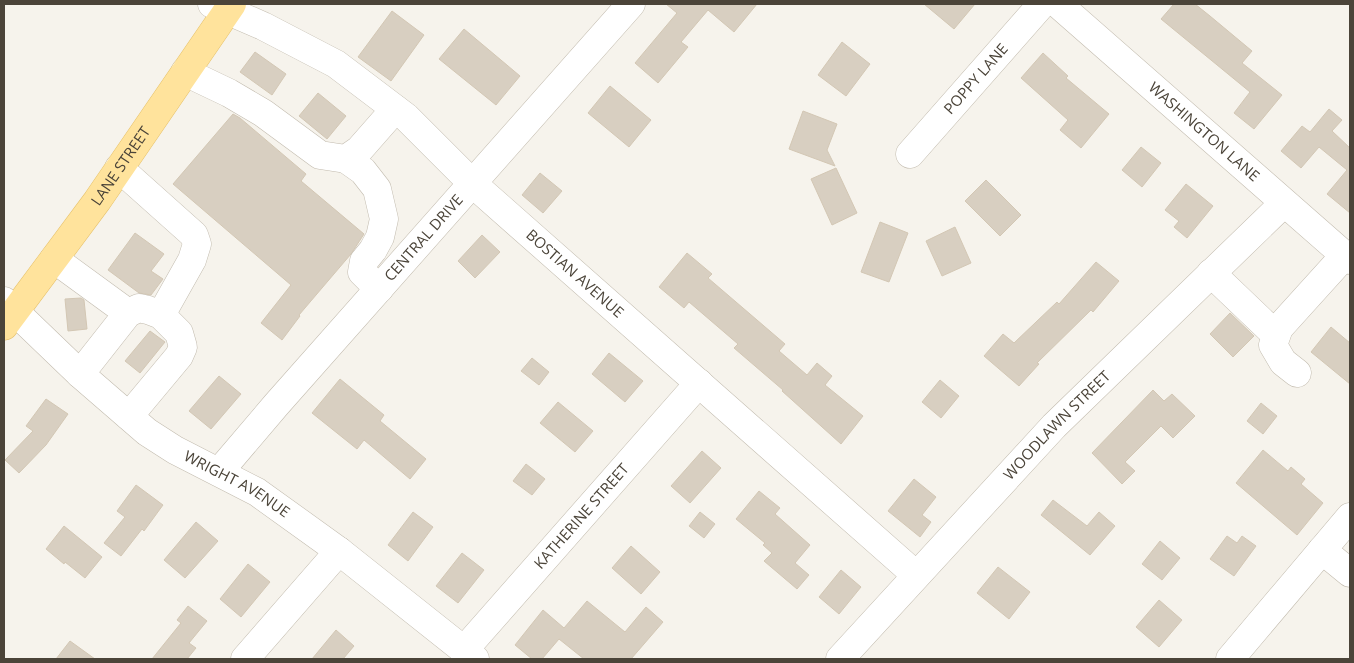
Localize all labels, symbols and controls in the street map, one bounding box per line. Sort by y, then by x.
street label: POPPY LANE [939,39,1012,118]
street label: WASHINGTON LANE [1145,77,1264,185]
street label: LANE STREET [86,122,155,209]
street label: CENTRAL DRIVE [379,190,467,285]
street label: BOSTIAN AVENUE [522,224,629,322]
street label: WOODLAWN STREET [999,365,1115,484]
street label: WRIGHT AVENUE [181,445,294,522]
street label: KATHERINE STREET [529,458,633,573]

